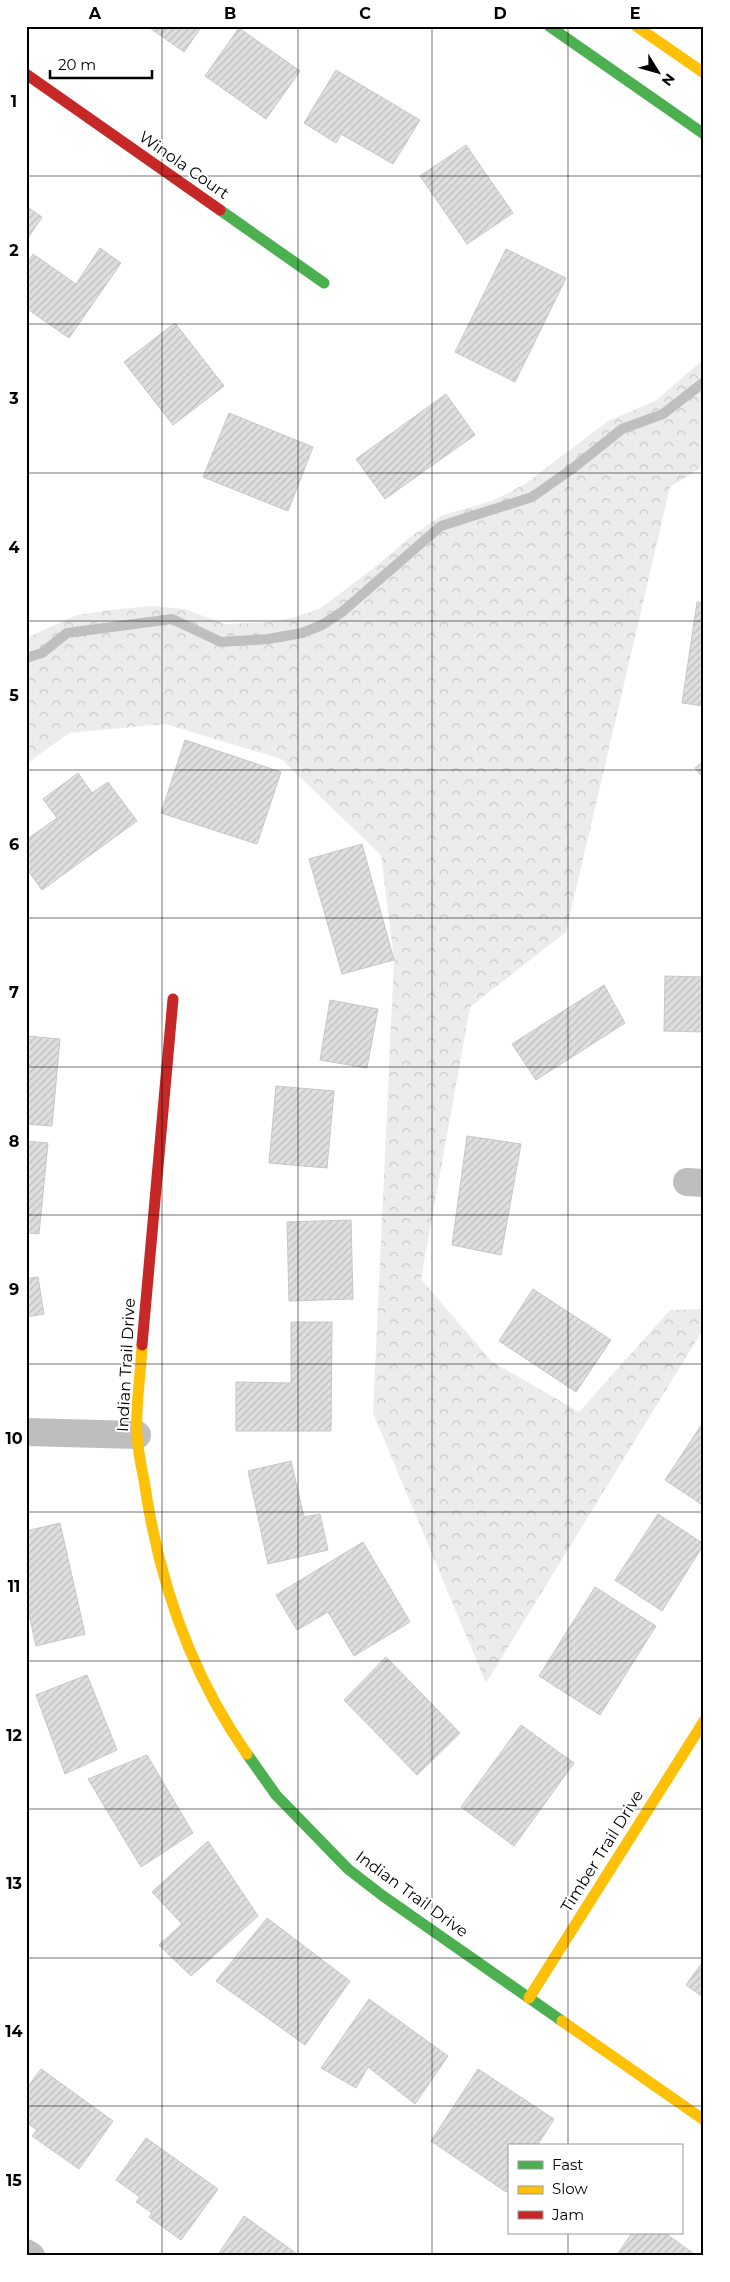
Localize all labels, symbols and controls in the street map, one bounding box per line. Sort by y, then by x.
text: A [88,4,102,23]
text: B [224,4,236,23]
text: C [359,4,371,23]
text: D [493,4,507,23]
text: E [630,4,640,23]
scale bar [50,48,152,80]
north arrow [632,48,682,98]
text: 20 m [58,55,96,74]
text: N [658,70,679,90]
text: 1 [11,92,17,111]
street label: Winola Court [135,127,233,203]
text: 2 [9,241,19,260]
text: 3 [8,389,19,408]
text: 4 [8,538,20,557]
text: 5 [9,686,19,705]
text: 6 [9,835,19,854]
text: 7 [9,983,19,1002]
text: 8 [9,1132,19,1151]
text: 9 [9,1280,19,1299]
street label: Indian Trail Drive [113,1298,139,1432]
text: 10 [5,1429,23,1448]
text: 11 [8,1577,20,1596]
text: 12 [6,1726,22,1745]
street label: Timber Trail Drive [557,1786,647,1916]
street label: Indian Trail Drive [352,1847,472,1941]
text: 13 [6,1874,22,1893]
text: 14 [5,2022,23,2041]
legend [508,2144,682,2234]
text: Fast [552,2155,583,2174]
text: 15 [6,2171,22,2190]
text: Slow [552,2179,588,2198]
text: Jam [551,2205,584,2224]

